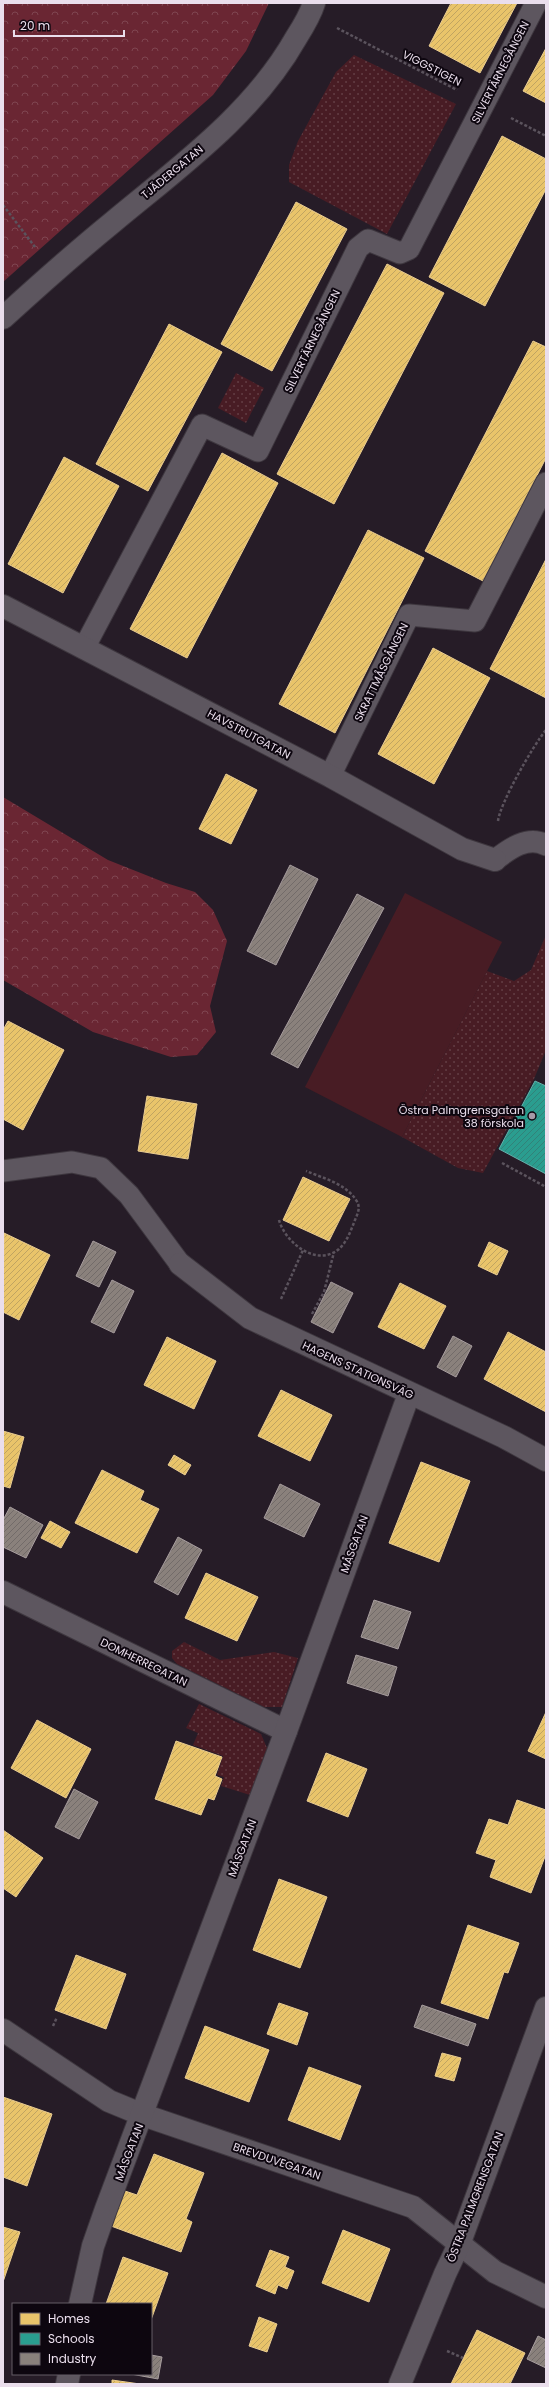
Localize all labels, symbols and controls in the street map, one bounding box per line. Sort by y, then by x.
scale bar [14,12,124,38]
text: 20 m [20,17,50,34]
street label: SILVERTÄRNEGÅNGEN [467,18,533,126]
street label: VIGGSTIGEN [400,46,464,90]
street label: TJÄDERGATAN [138,141,206,203]
street label: SILVERTÄRNEGÅNGEN [280,287,344,395]
street label: SKRATTMÅSGÅNGEN [350,620,412,724]
street label: HAVSTRUTGATAN [205,705,293,763]
place label: Östra Palmgrensgatan 38 förskola [399,1102,524,1131]
marker: Östra Palmgrensgatan 38 förskola [527,1111,537,1121]
street label: HAGENS STATIONSVÄG [300,1337,417,1403]
street label: MÅSGATAN [336,1513,372,1575]
street label: DOMHERREGATAN [98,1634,190,1690]
street label: MÅSGATAN [224,1817,260,1879]
street label: MÅSGATAN [111,2121,147,2183]
street label: ÖSTRA PALMGRENSGATAN [443,2130,507,2264]
street label: BREVDUVEGATAN [231,2138,323,2184]
legend [12,2303,152,2375]
text: Homes [48,2310,90,2327]
text: Schools [48,2330,95,2347]
text: Industry [48,2350,97,2367]

